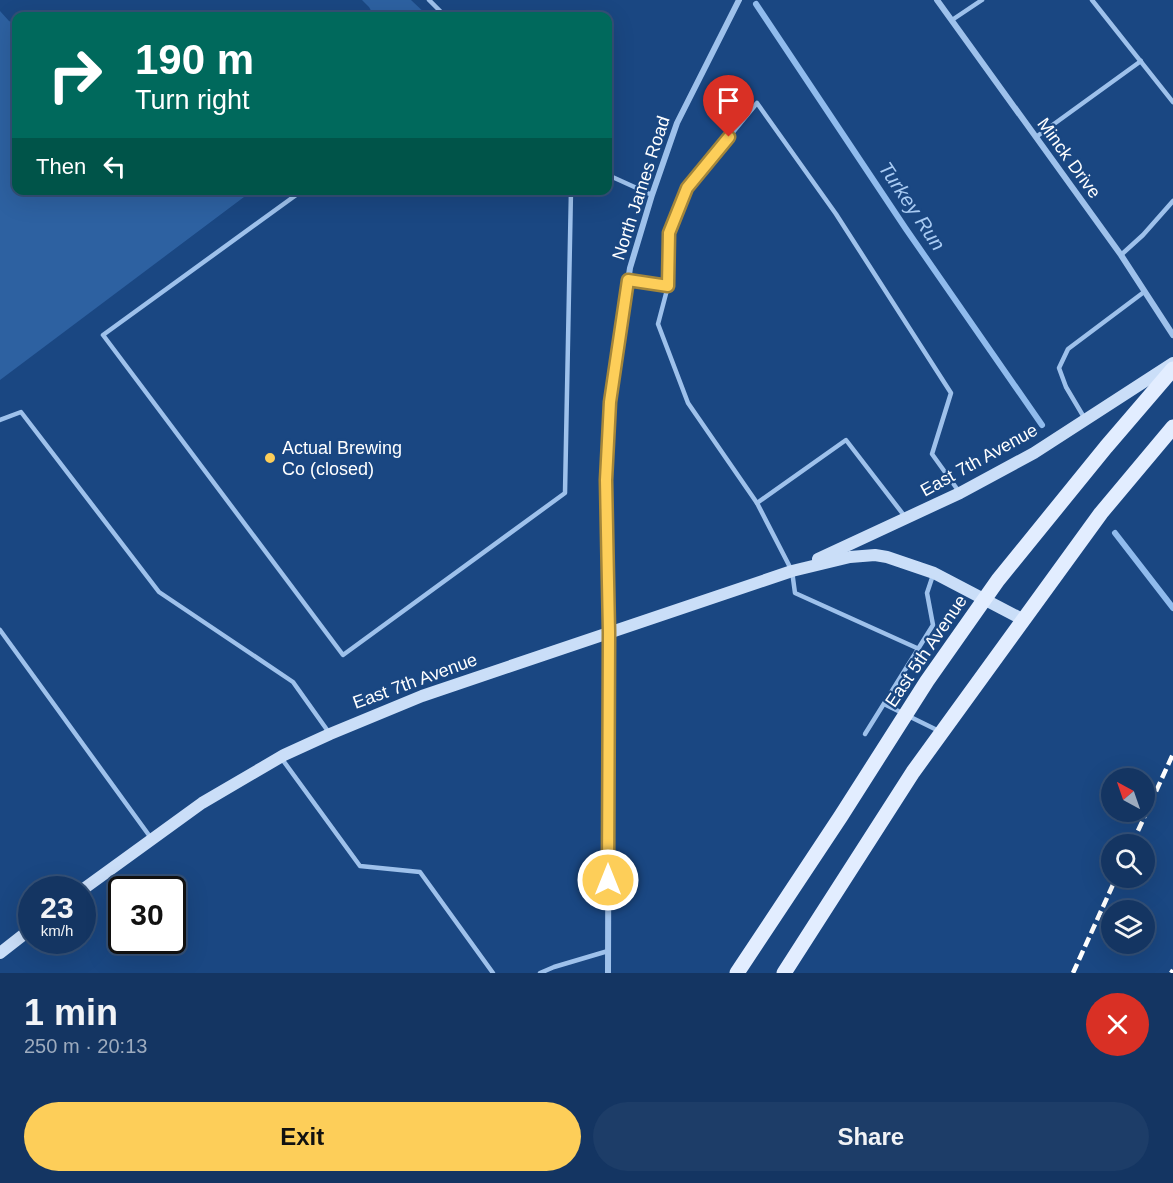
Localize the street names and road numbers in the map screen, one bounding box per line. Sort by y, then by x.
street label: North James Road [608,114,674,262]
street label: Minck Drive [1033,114,1105,202]
street label: East 7th Avenue [917,420,1041,500]
street label: East 5th Avenue [881,591,971,711]
street label: East 7th Avenue [350,649,480,713]

